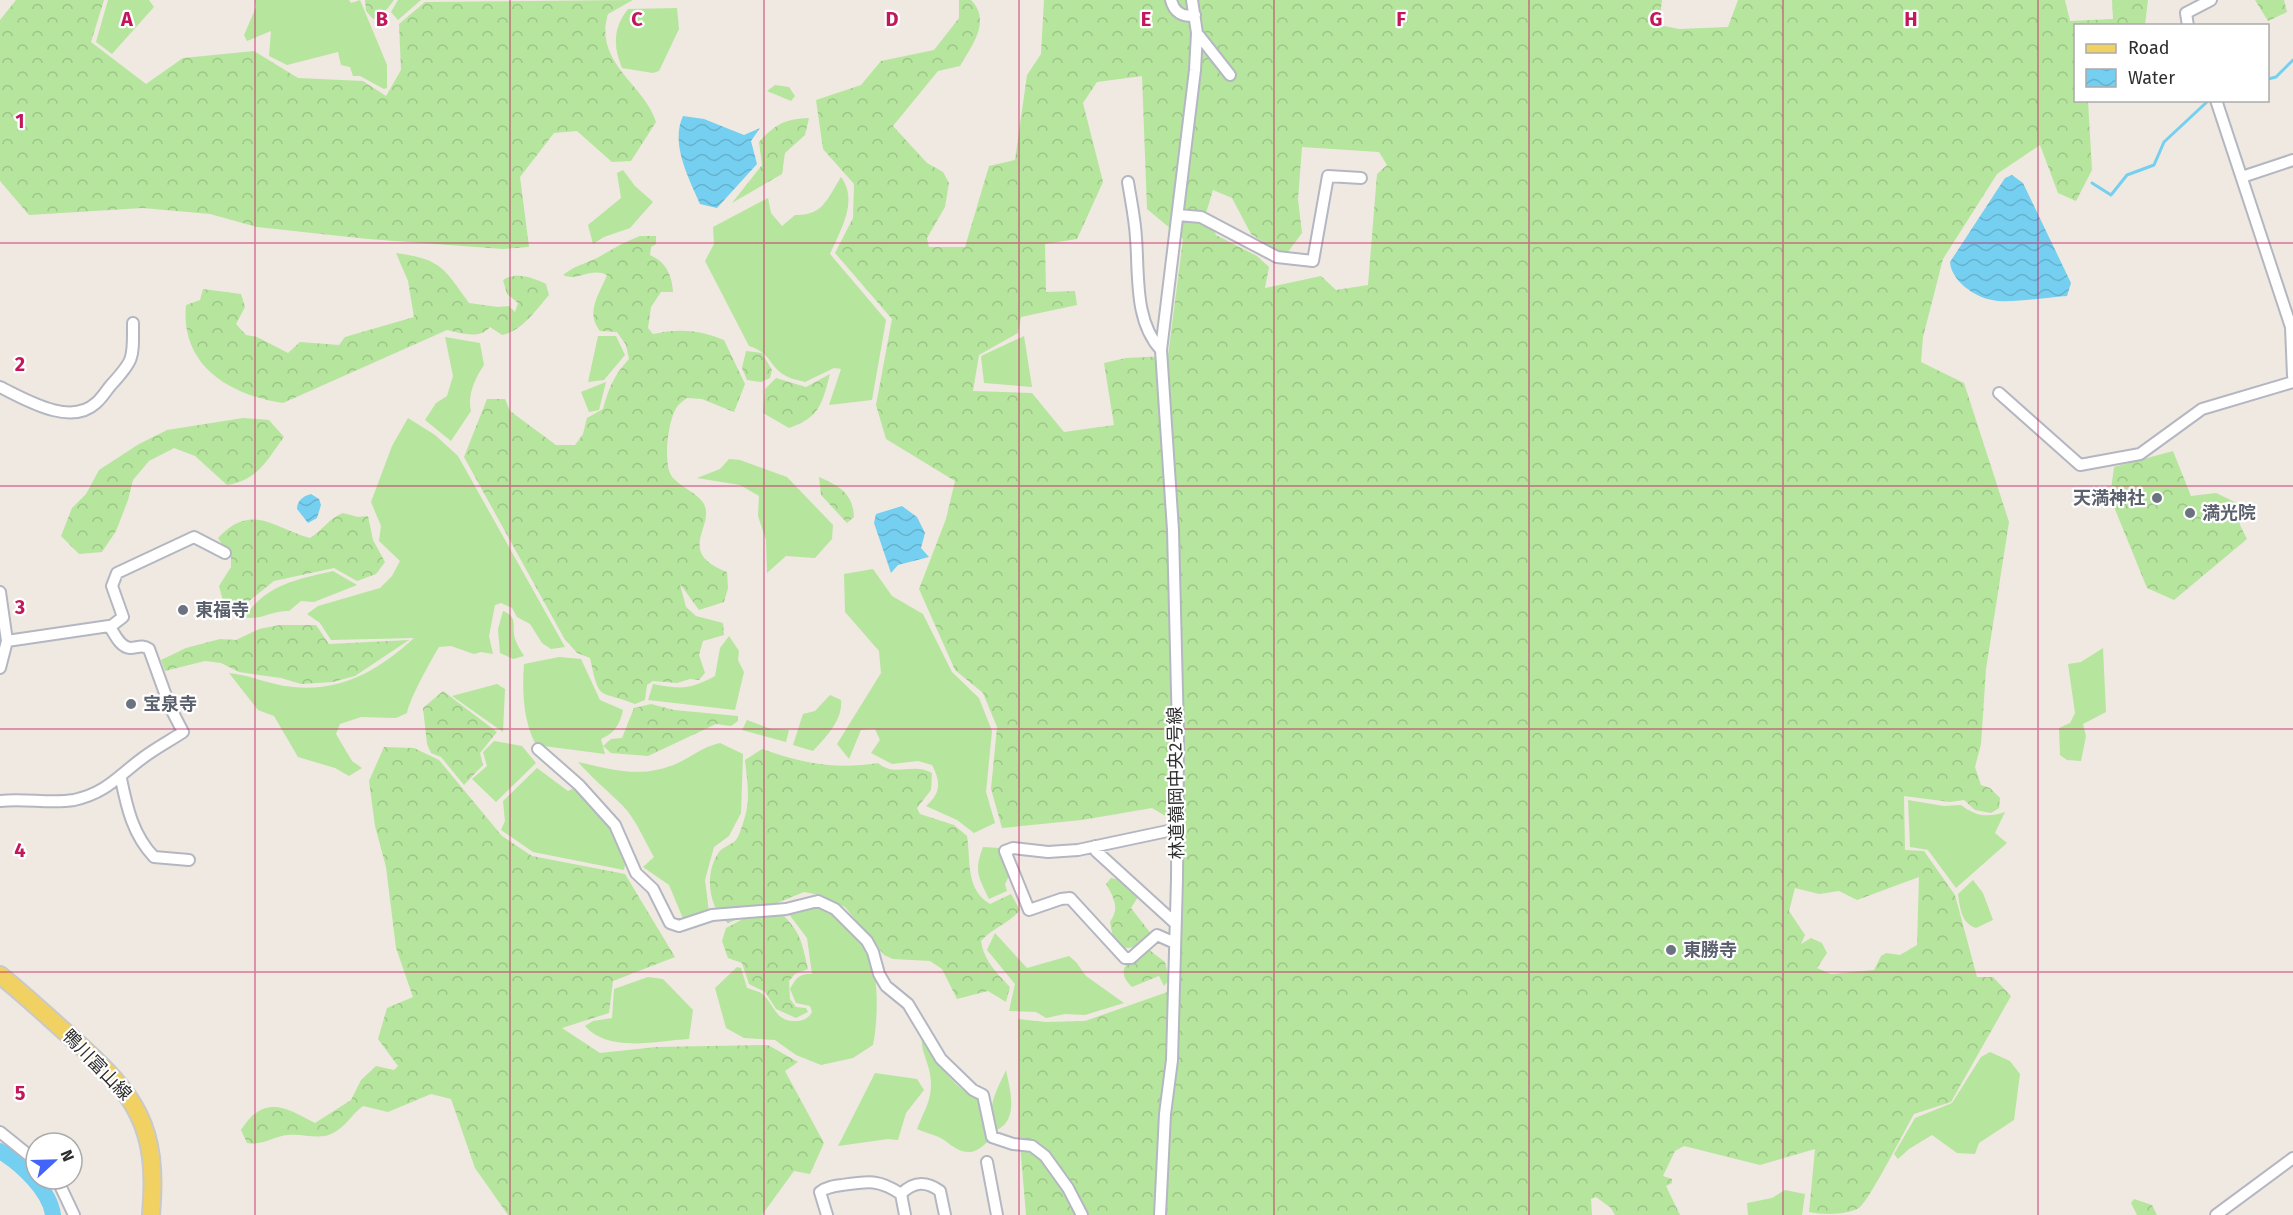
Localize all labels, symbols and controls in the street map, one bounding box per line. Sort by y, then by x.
text: A [120,7,134,31]
text: B [376,7,388,31]
text: C [631,7,643,31]
text: D [885,7,899,31]
text: E [1141,7,1151,31]
text: F [1396,7,1406,31]
text: G [1650,7,1662,31]
text: H [1904,7,1918,31]
legend [2074,24,2269,102]
text: Road [2128,37,2170,59]
text: Water [2128,67,2175,89]
text: 1 [15,109,25,133]
text: 2 [15,352,25,376]
place label: 天満神社 [2073,487,2145,509]
marker: 天満神社 [2150,491,2164,505]
place label: 満光院 [2202,502,2256,524]
marker: 満光院 [2183,506,2197,520]
text: 3 [14,595,25,619]
place label: 東福寺 [195,599,249,621]
marker: 東福寺 [176,603,190,617]
place label: 宝泉寺 [143,693,197,715]
marker: 宝泉寺 [124,697,138,711]
street label: 林道嶺岡中央2号線 [1164,706,1188,860]
text: 4 [14,838,26,862]
place label: 東勝寺 [1683,939,1737,961]
marker: 東勝寺 [1664,943,1678,957]
street label: 鴨川富山線 [58,1025,136,1105]
text: 5 [15,1081,26,1105]
north arrow [24,1131,84,1191]
text: N [57,1147,78,1164]

